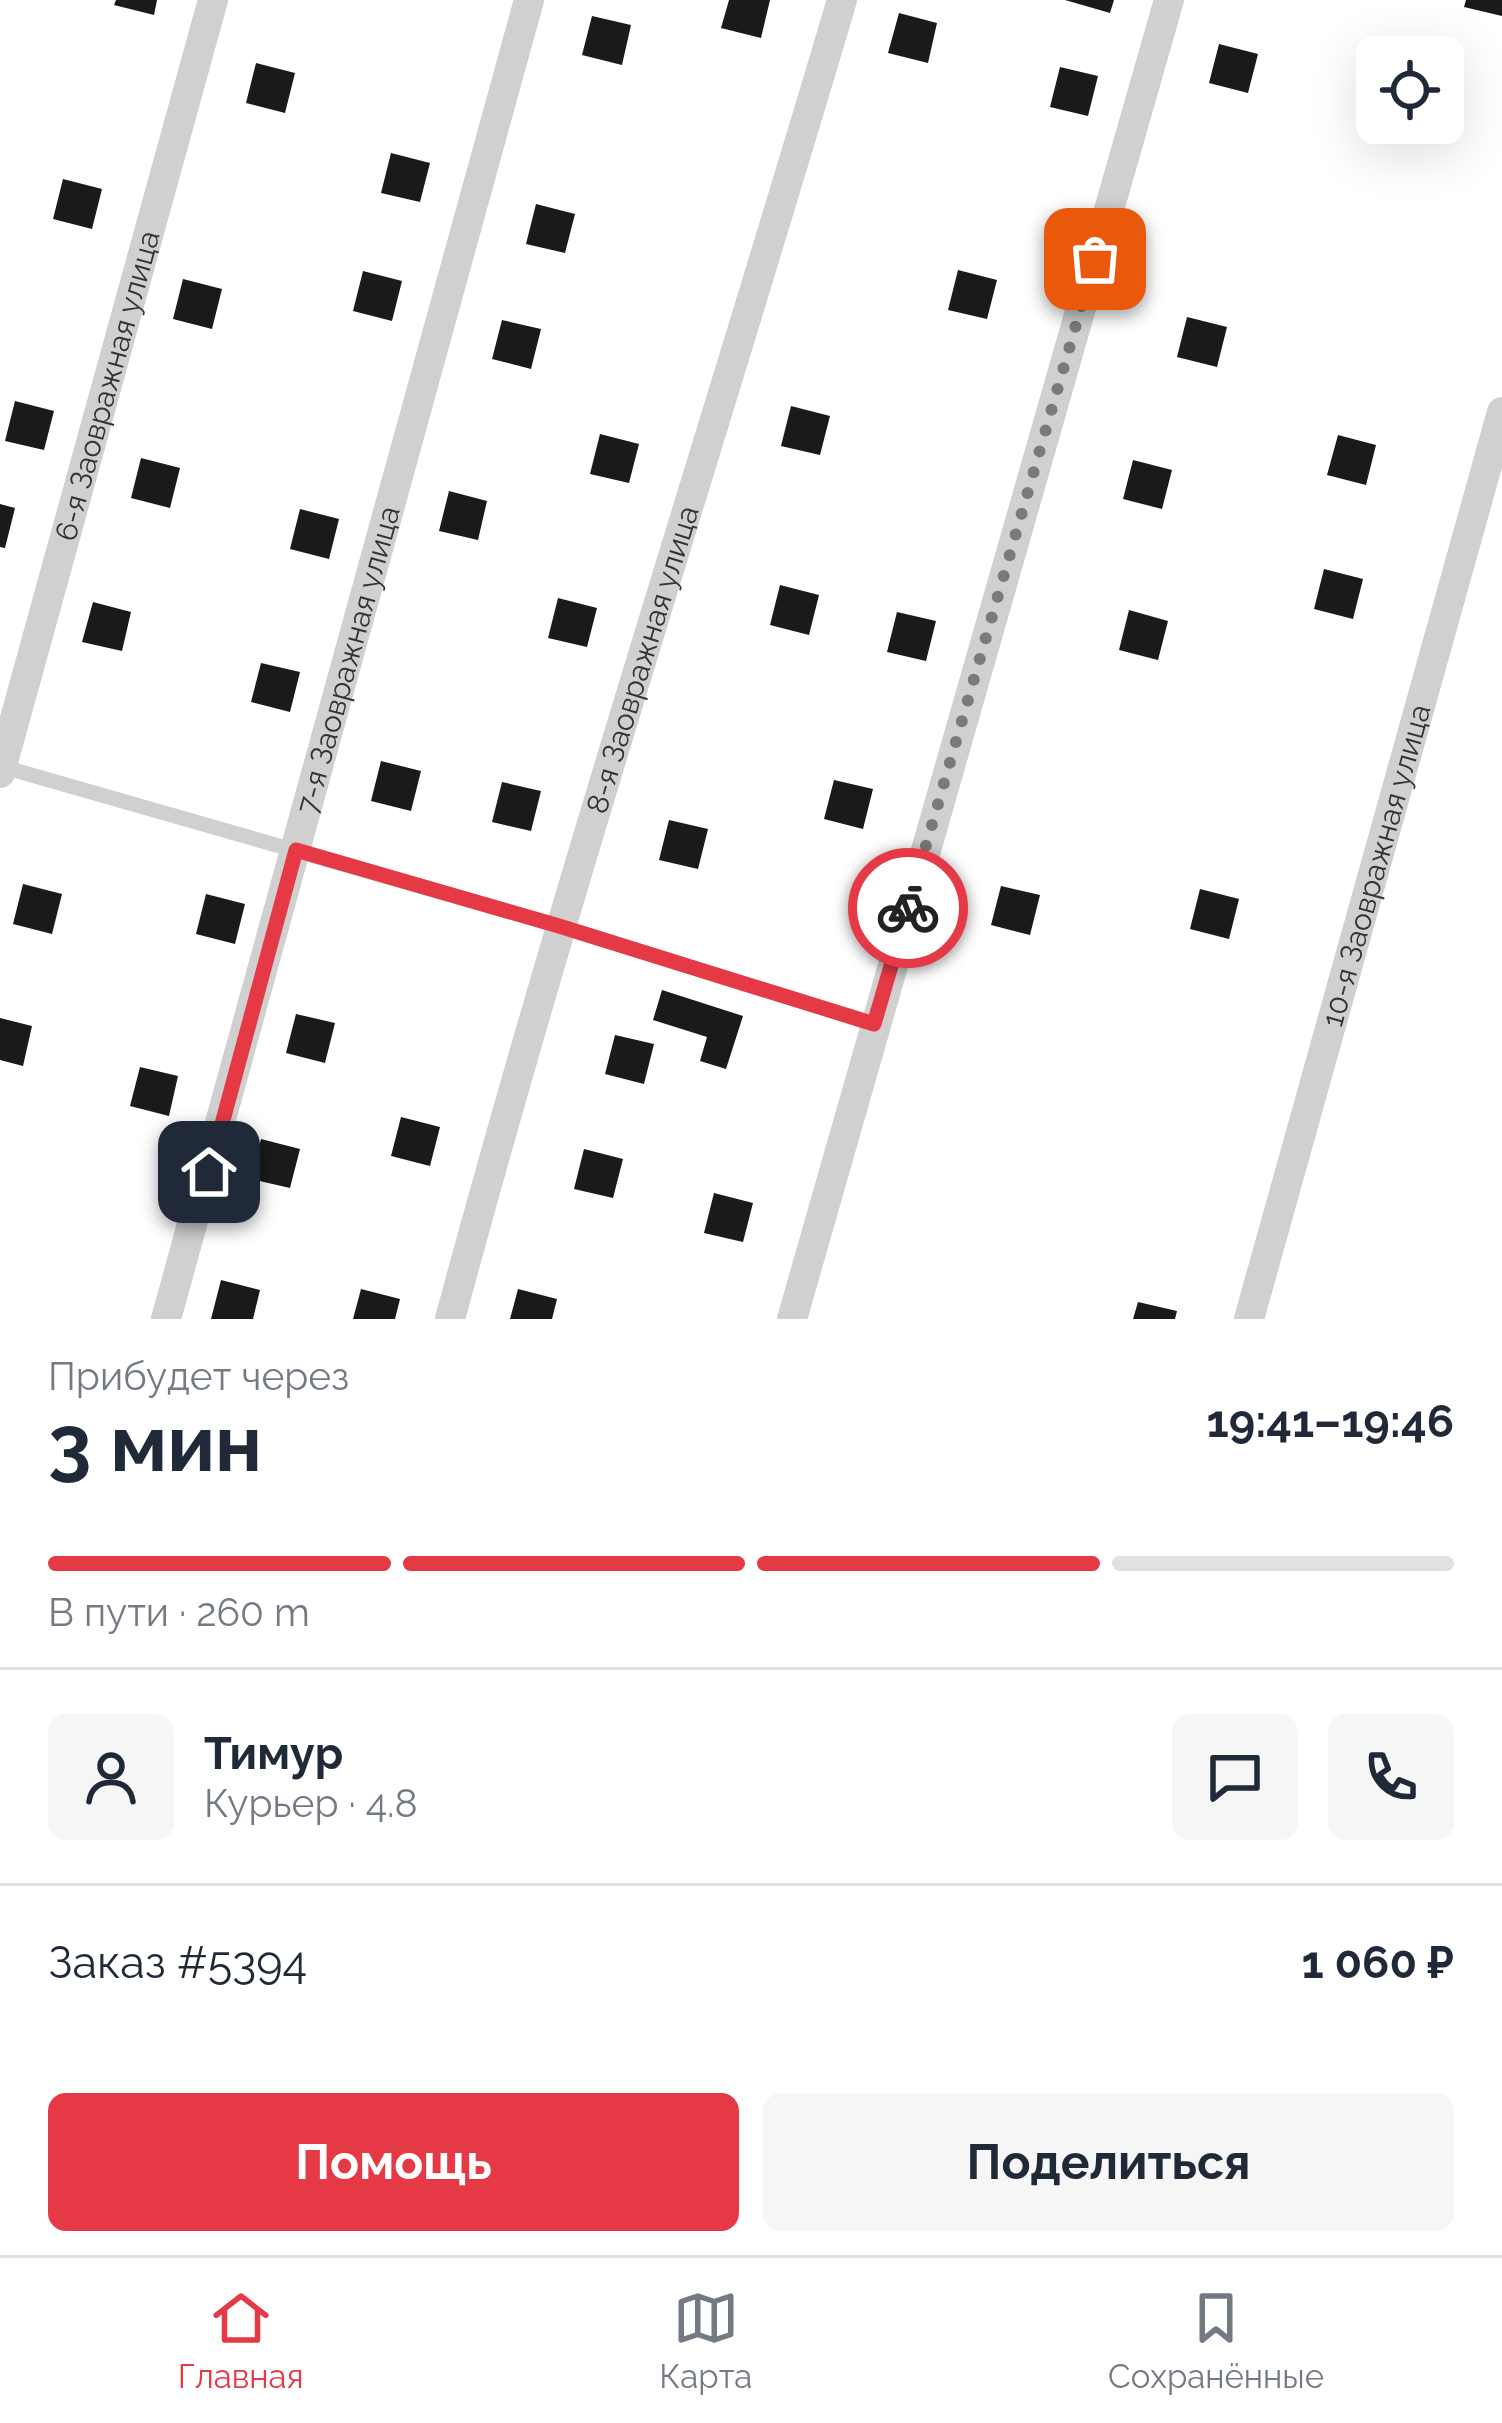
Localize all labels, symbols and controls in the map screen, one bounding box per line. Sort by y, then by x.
map controls [1356,36,1464,144]
button: locate [1356,36,1464,144]
pin [1044,208,1146,310]
street label: 6-я Заовражная улица [47,226,166,544]
icon: bag [1062,226,1128,292]
street label: 8-я Заовражная улица [578,501,705,817]
street label: 7-я Заовражная улица [289,502,406,817]
street label: 10-я Заовражная улица [1314,700,1437,1031]
courier [848,848,968,968]
icon: bike [875,875,941,941]
pin [158,1121,260,1223]
icon: home [176,1139,242,1205]
text: Прибудет через [48,1353,349,1399]
text: 19:41–19:46 [1206,1395,1454,1448]
text: 3 мин [48,1398,262,1489]
text: В пути · 260 m [48,1589,310,1635]
button: person [48,1714,174,1840]
button: chat [1172,1714,1298,1840]
button: phone [1328,1714,1454,1840]
text: Тимур [204,1727,343,1780]
text: Курьер · 4.8 [204,1780,418,1826]
text: Заказ #5394 [48,1936,307,1989]
text: 1 060 ₽ [1301,1936,1454,1989]
button: Помощь [48,2093,739,2231]
button: Поделиться [763,2093,1454,2231]
tab: Главная [178,2285,304,2396]
tab: Карта [659,2285,752,2396]
tab: Сохранённые [1108,2285,1324,2396]

